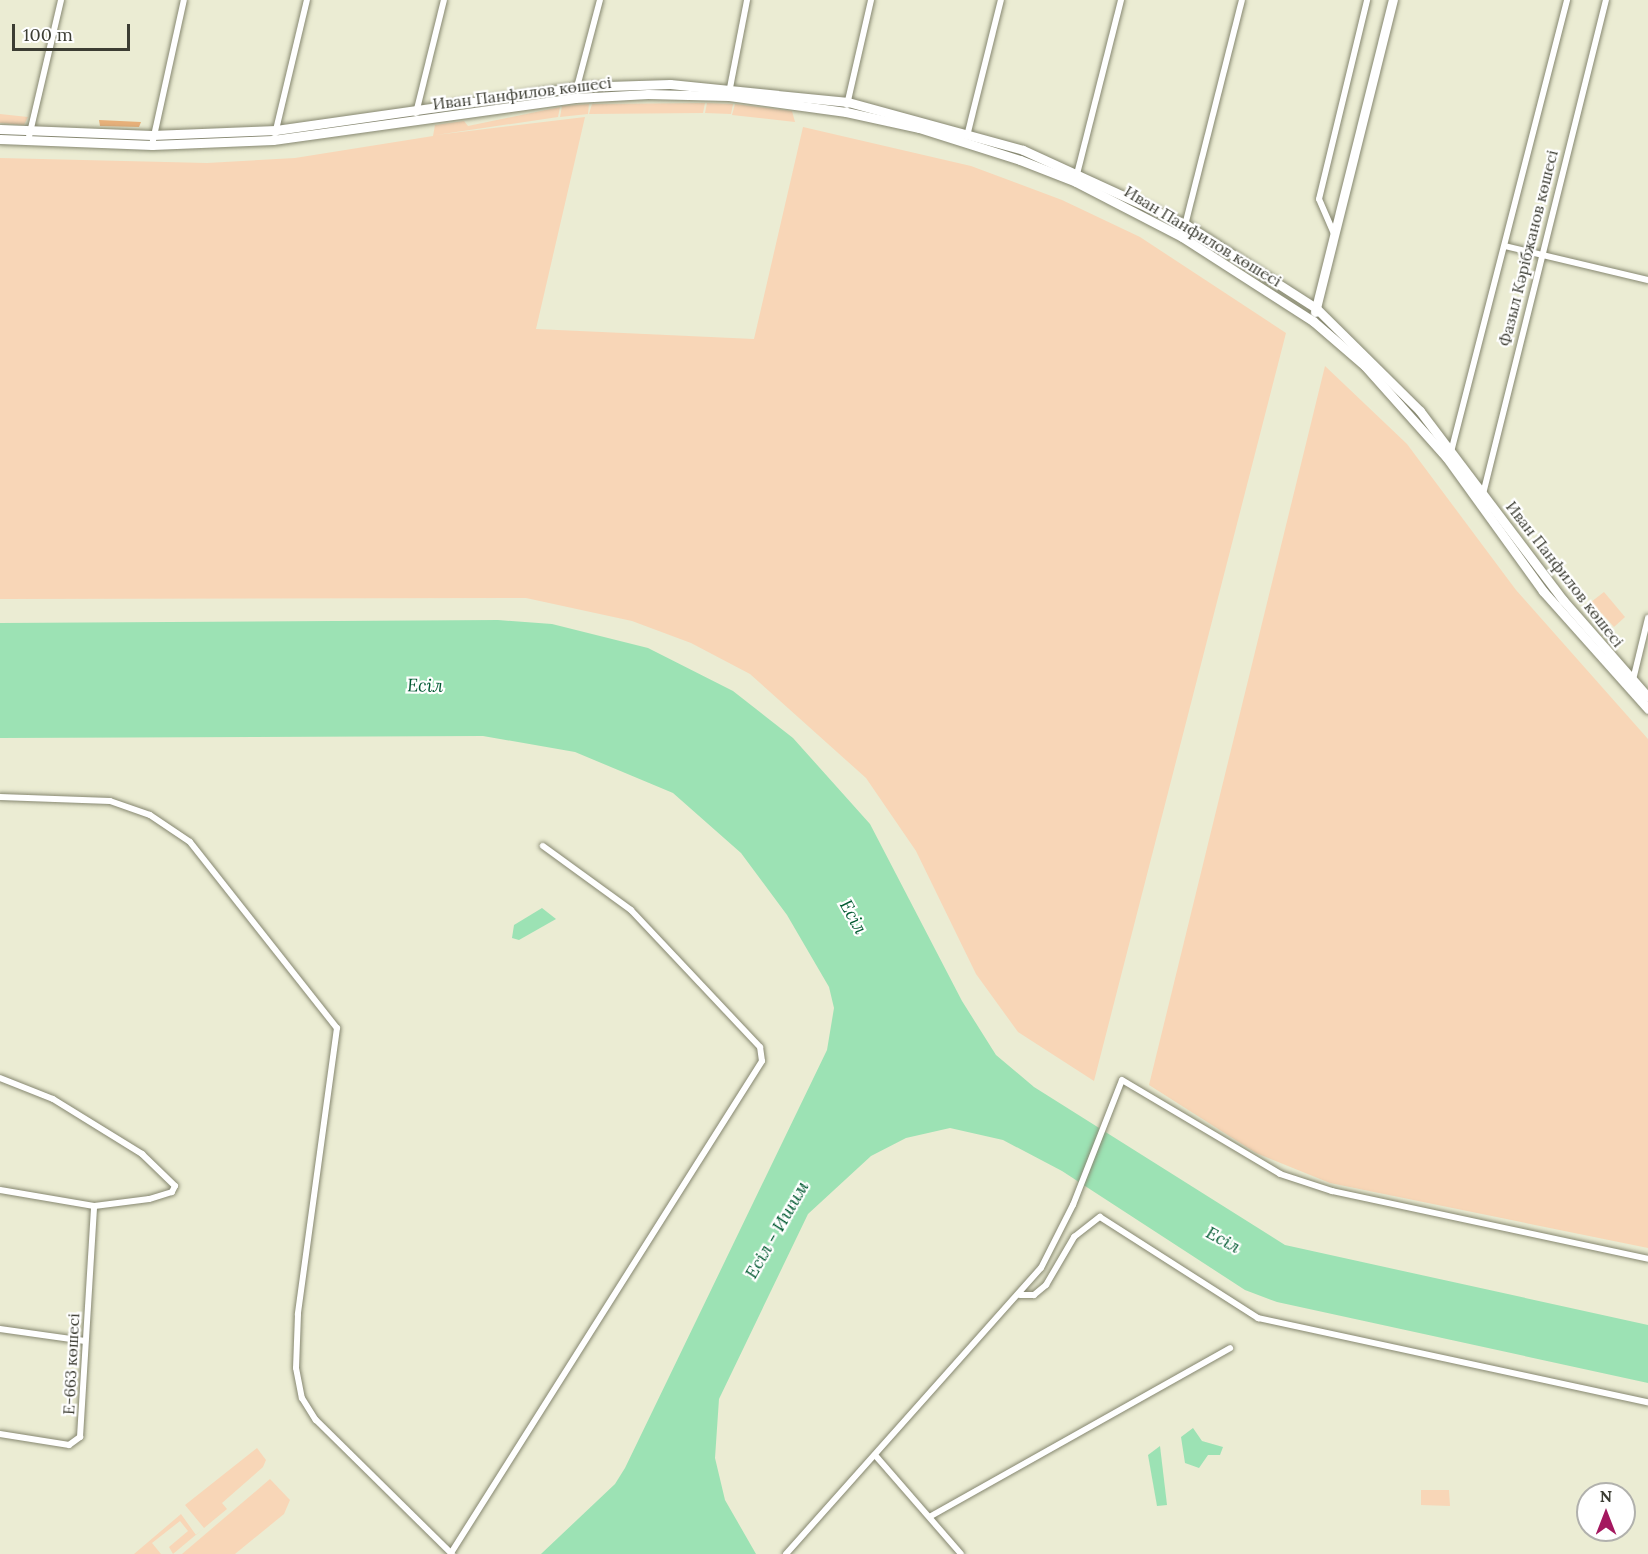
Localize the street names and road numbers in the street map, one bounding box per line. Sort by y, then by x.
street label: Иван Панфилов көшесі [431,72,613,114]
street label: Фазыл Кәрібжанов көшесі [1494,148,1562,348]
street label: Иван Панфилов көшесі [1121,181,1285,291]
street label: Иван Панфилов көшесі [1502,497,1628,651]
street label: Е-663 көшесі [59,1313,83,1415]

